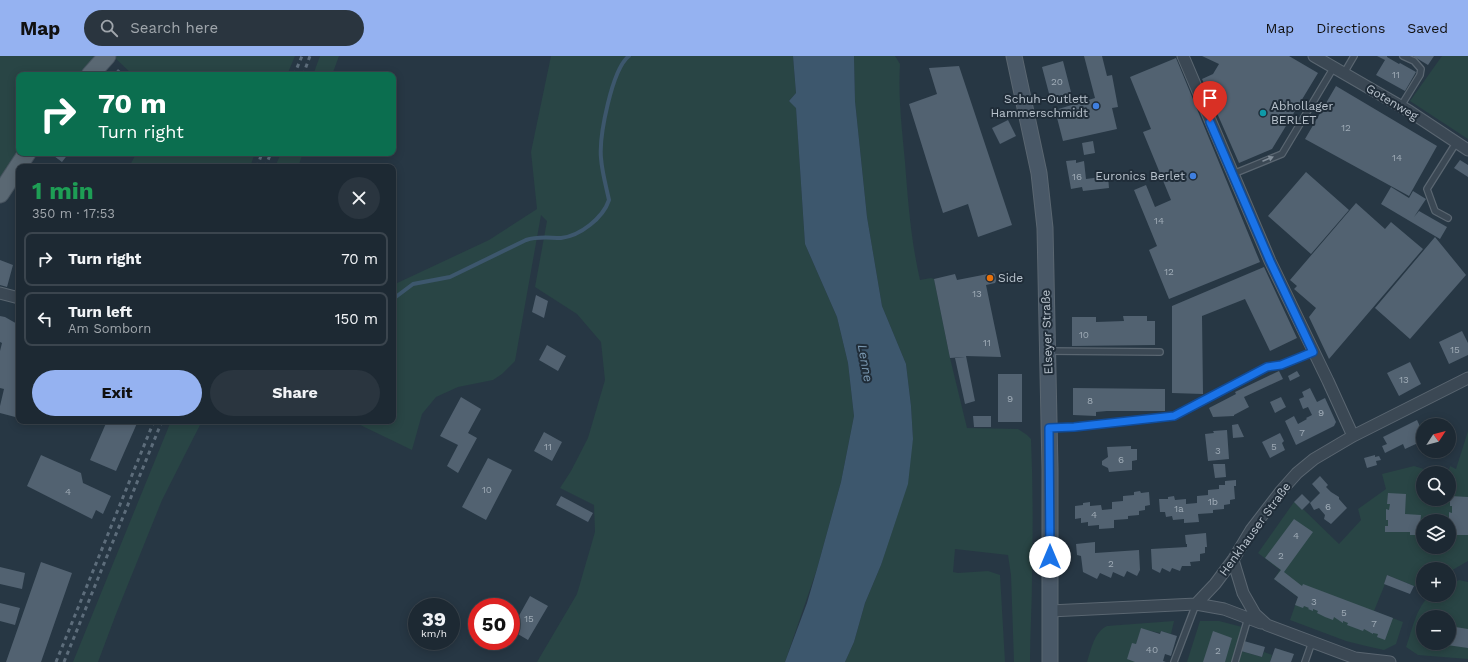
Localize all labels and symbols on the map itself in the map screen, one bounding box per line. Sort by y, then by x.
house number: 11 [1392,69,1400,80]
house number: 20 [1051,76,1063,87]
pin [1193,81,1227,122]
street label: Gotenweg [1363,81,1421,123]
place label: Schuh-Outlett Hammerschmidt [990,92,1088,120]
place label: Abhollager BERLET [1271,99,1334,127]
marker: Schuh-Outlett Hammerschmidt [1091,101,1101,111]
marker: Abhollager BERLET [1258,108,1268,118]
house number: 12 [1341,122,1351,133]
house number: 14 [1392,152,1402,163]
one-way arrow [1263,156,1275,162]
place label: Euronics Berlet [1095,169,1185,183]
house number: 16 [1072,171,1082,182]
marker: Euronics Berlet [1188,171,1198,181]
house number: 14 [1154,215,1164,226]
house number: 12 [1164,266,1174,277]
place label: Side [998,271,1023,285]
marker: Side [985,273,995,283]
house number: 13 [972,288,982,299]
street label: Elseyer Straße [1039,289,1055,375]
house number: 10 [1079,329,1089,340]
house number: 11 [983,337,991,348]
water label: Lenne [855,343,876,383]
house number: 15 [1450,344,1460,355]
house number: 13 [1399,374,1409,385]
house number: 9 [1007,393,1013,404]
house number: 8 [1087,395,1093,406]
house number: 9 [1318,407,1324,418]
north arrow [1416,418,1456,458]
house number: 7 [1299,427,1305,438]
house number: 11 [544,441,552,452]
house number: 5 [1271,441,1277,452]
house number: 3 [1215,445,1221,456]
house number: 6 [1118,454,1124,465]
street label: Henkhauser Straße [1216,480,1294,578]
house number: 10 [482,484,492,495]
house number: 4 [65,486,71,497]
house number: 1b [1208,496,1218,507]
house number: 6 [1325,501,1331,512]
house number: 1a [1174,503,1184,514]
house number: 4 [1091,509,1097,520]
house number: 4 [1293,530,1299,541]
position arrow [1029,536,1071,578]
house number: 2 [1278,550,1284,561]
house number: 2 [1108,558,1114,569]
house number: 3 [1311,596,1317,607]
speed limit sign: 50 [468,598,520,650]
house number: 5 [1341,607,1347,618]
house number: 15 [524,613,534,624]
house number: 7 [1371,618,1377,629]
house number: 40 [1146,644,1158,655]
house number: 2 [1215,645,1221,656]

